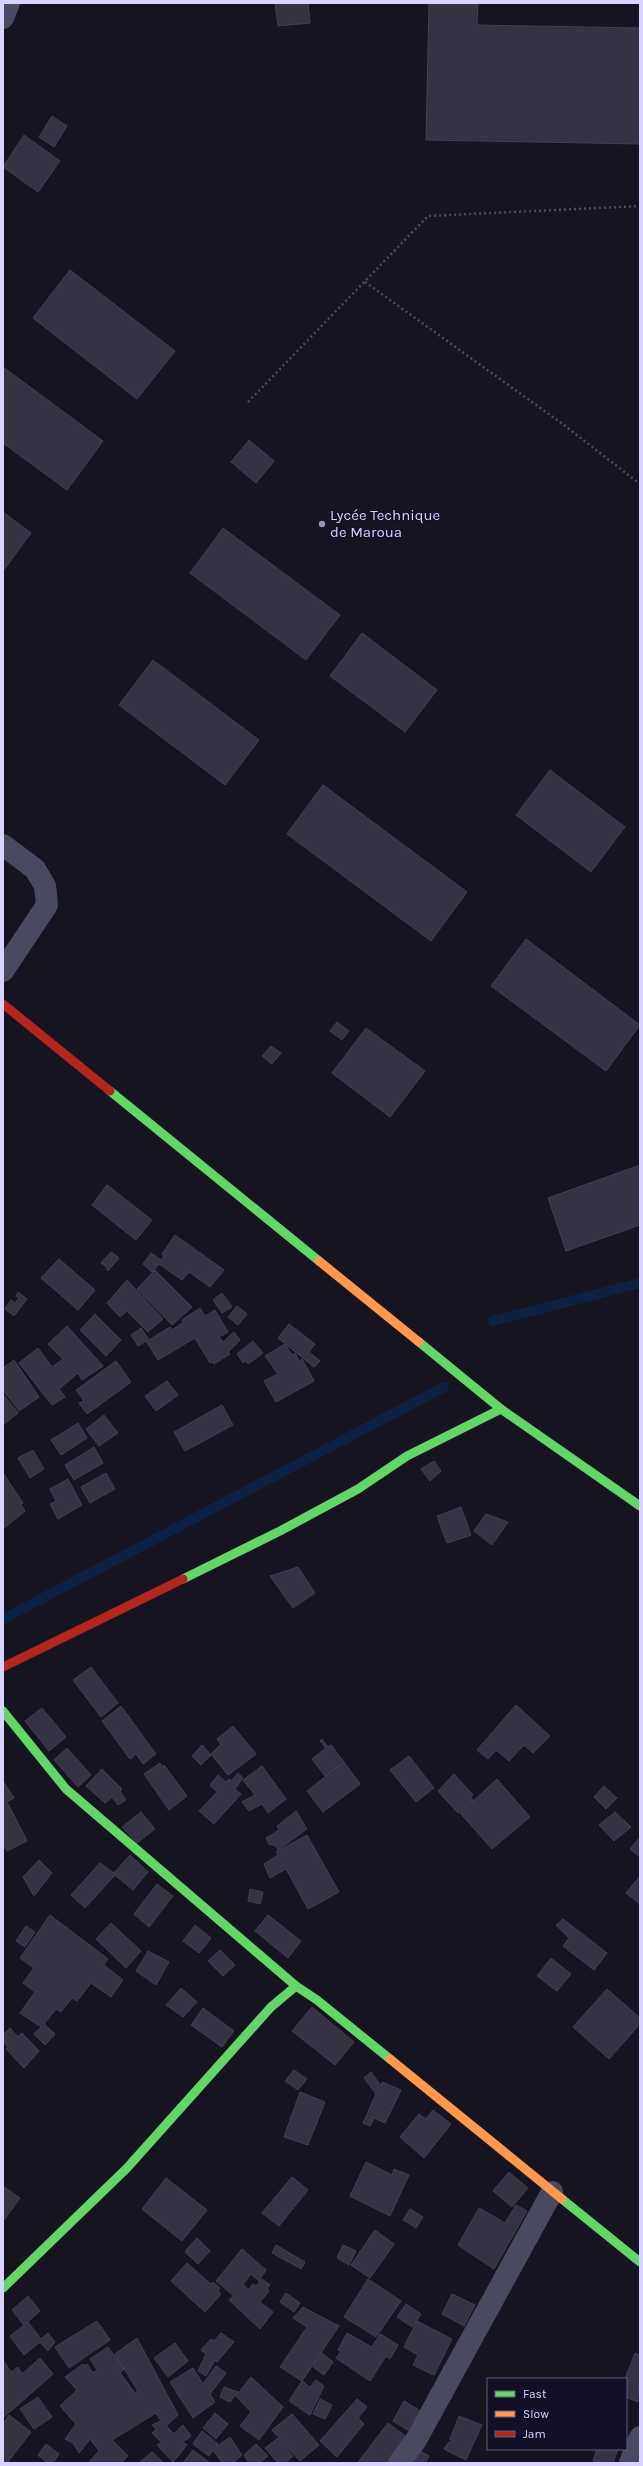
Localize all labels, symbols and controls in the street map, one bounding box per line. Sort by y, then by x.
place label: Lycée Technique de Maroua [330,506,440,541]
marker: Lycée Technique de Maroua [317,519,327,529]
legend [487,2378,627,2450]
text: Fast [523,2387,547,2401]
text: Slow [523,2407,549,2421]
text: Jam [523,2427,546,2441]

